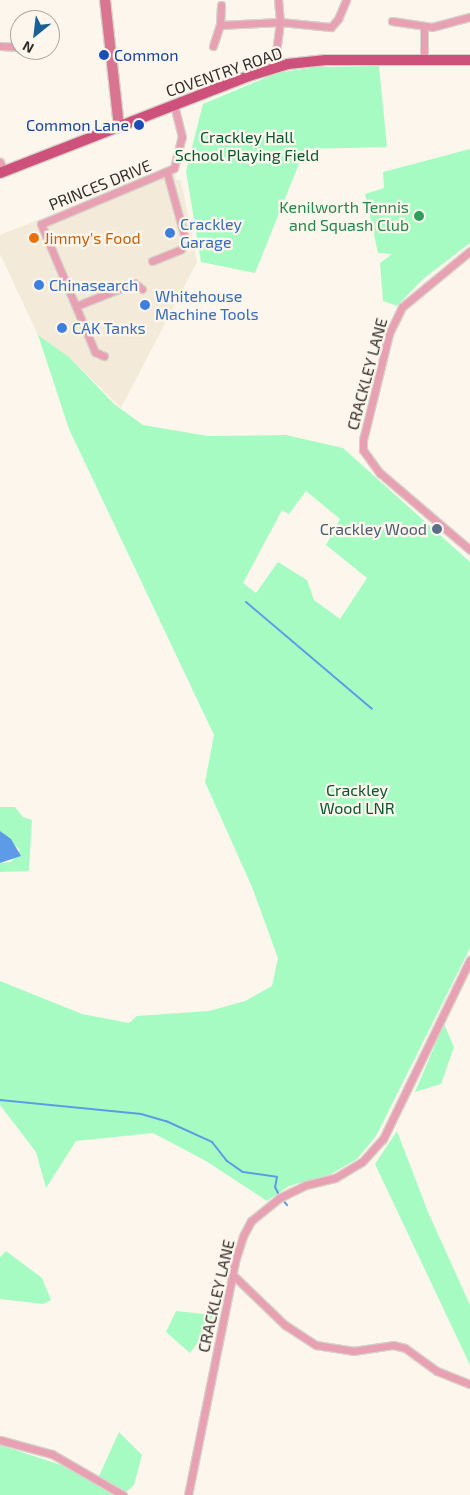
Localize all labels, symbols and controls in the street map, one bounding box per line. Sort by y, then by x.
north arrow [10,10,60,60]
text: N [19,38,37,58]
street label: COVENTRY ROAD [163,43,285,101]
place label: Common [114,45,179,65]
marker: Common [98,49,110,61]
place label: Common Lane [26,115,129,135]
marker: Common Lane [133,119,145,131]
park label: Crackley Hall School Playing Field [175,127,319,165]
street label: PRINCES DRIVE [46,156,154,214]
place label: Kenilworth Tennis and Squash Club [279,197,409,235]
marker: Kenilworth Tennis and Squash Club [413,210,425,222]
place label: Crackley Garage [180,214,242,252]
marker: Crackley Garage [164,227,176,239]
place label: Jimmy's Food [44,228,141,248]
marker: Jimmy's Food [28,232,40,244]
place label: Chinasearch [49,275,138,295]
marker: Chinasearch [33,279,45,291]
place label: Whitehouse Machine Tools [155,286,259,324]
marker: Whitehouse Machine Tools [139,299,151,311]
street label: CRACKLEY LANE [343,316,391,432]
place label: CAK Tanks [72,318,146,338]
marker: CAK Tanks [56,322,68,334]
place label: Crackley Wood [319,519,427,539]
marker: Crackley Wood [431,523,443,535]
park label: Crackley Wood LNR [319,780,395,818]
street label: CRACKLEY LANE [194,1237,238,1355]

